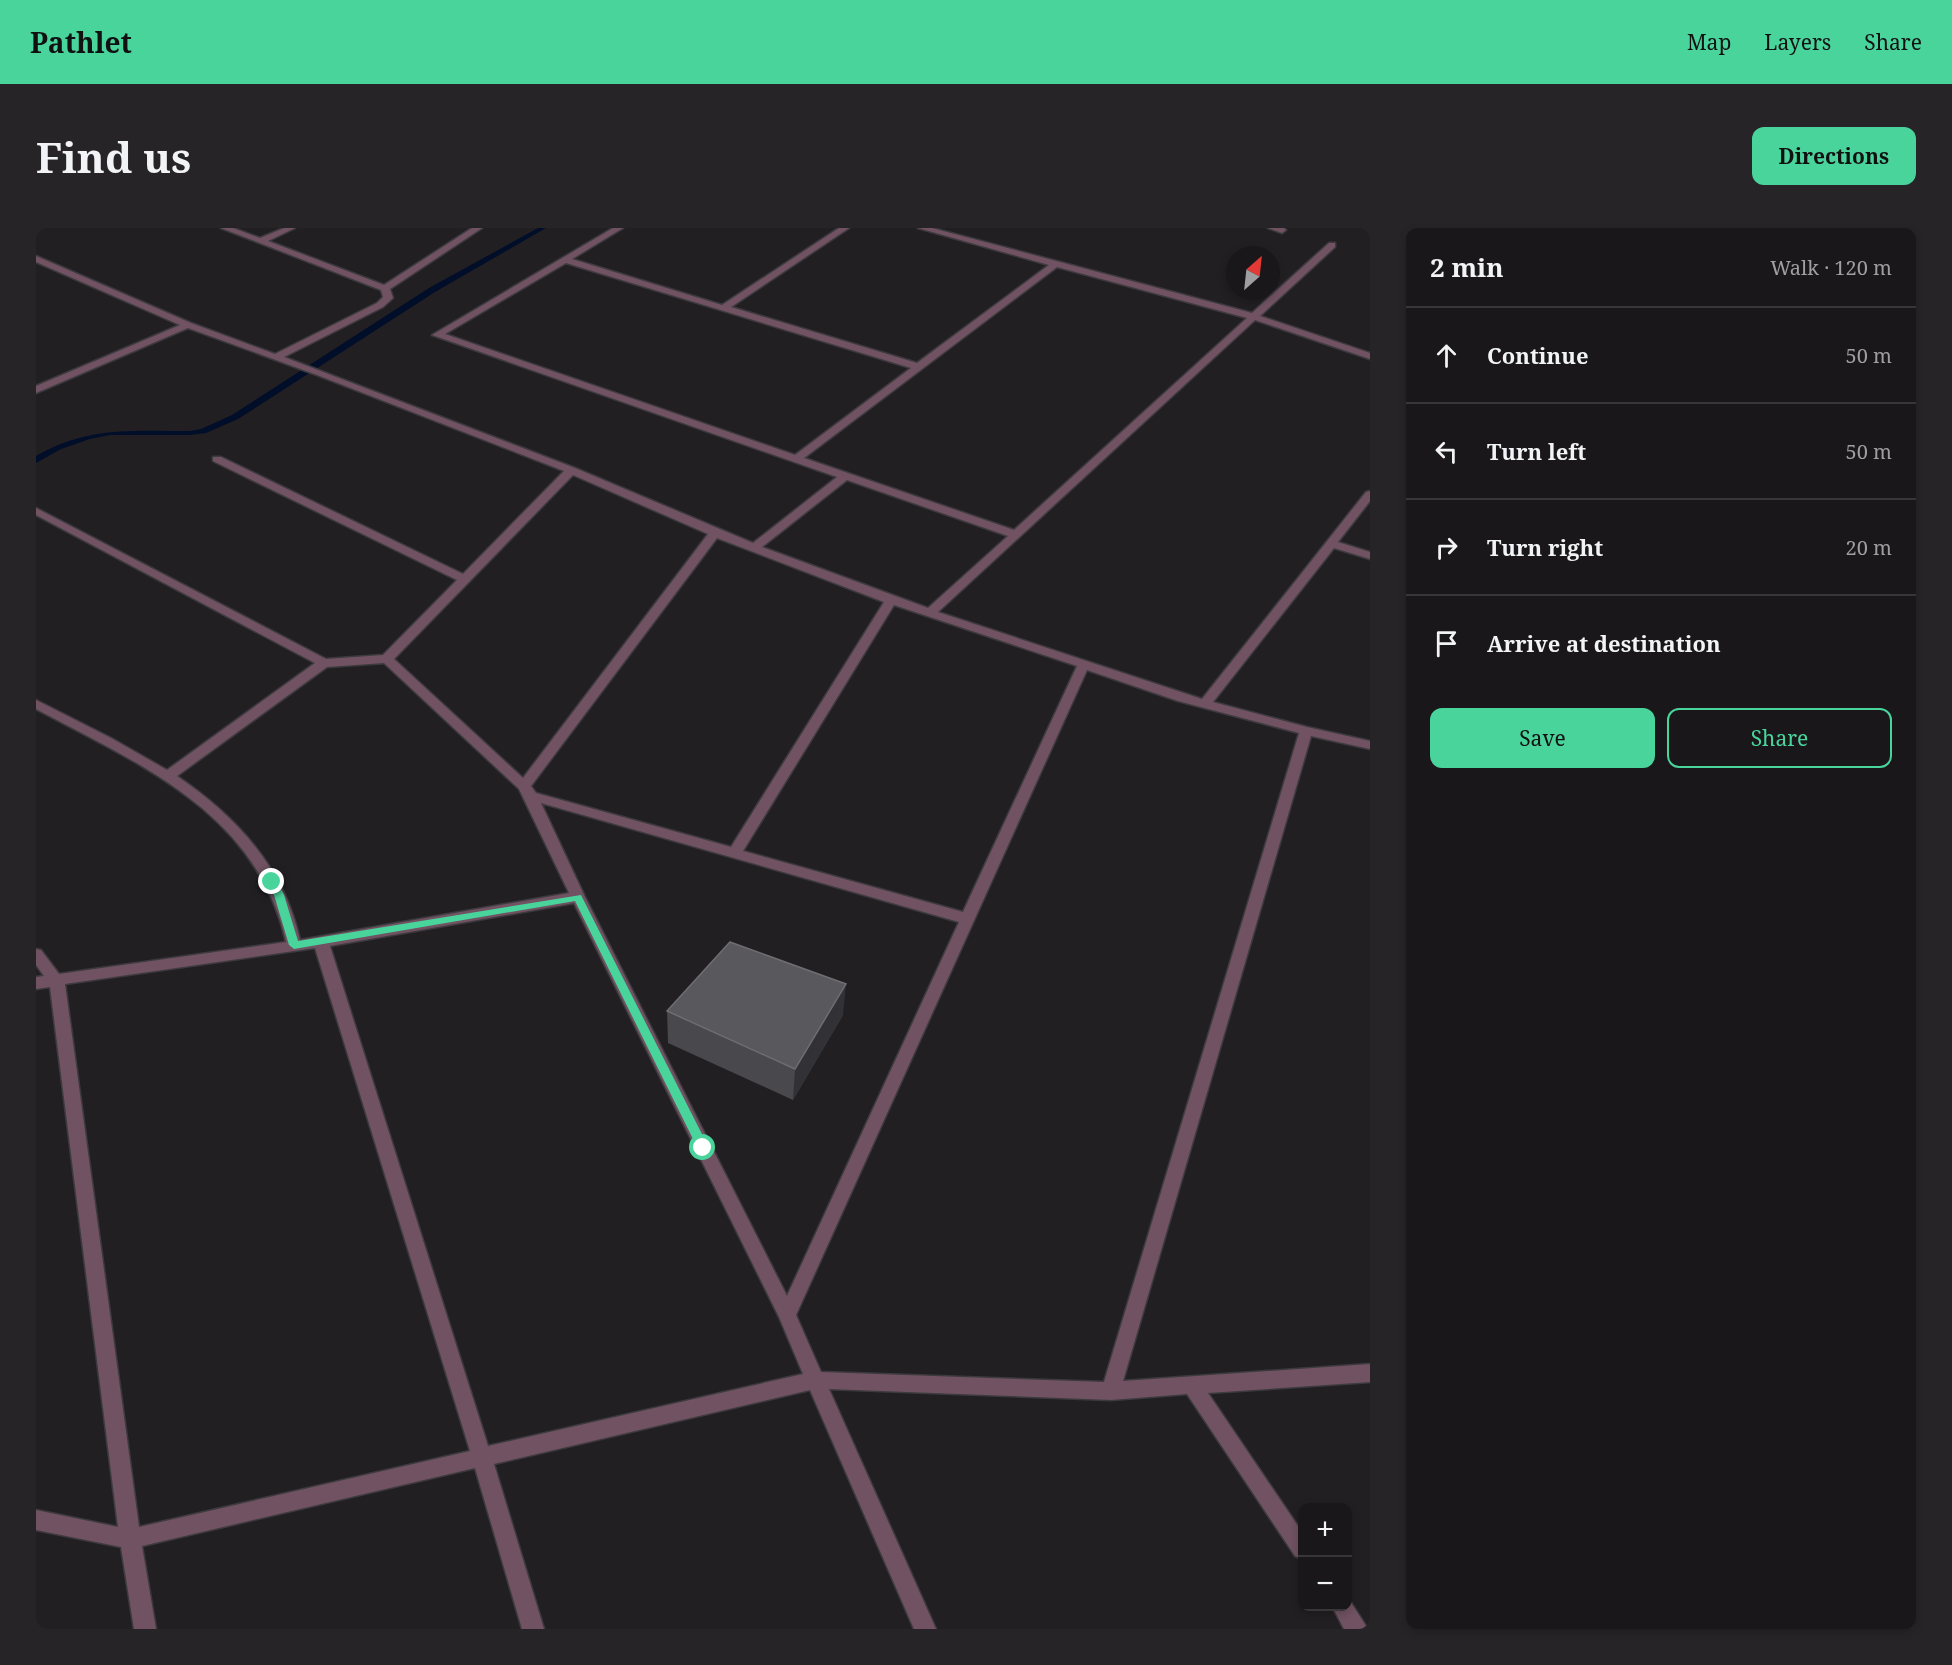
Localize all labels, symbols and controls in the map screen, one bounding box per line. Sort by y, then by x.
text: Pathlet [30,23,132,61]
text: Map [1687,28,1731,56]
text: Layers [1764,28,1831,56]
text: Share [1864,28,1922,56]
button: Directions [1752,127,1916,185]
text: Find us [36,128,191,185]
north arrow [1226,246,1280,300]
text: 2 min [1430,249,1504,285]
text: Walk · 120 m [1770,254,1892,281]
icon: ahead [1430,339,1463,372]
text: Continue [1487,340,1589,370]
text: 50 m [1846,342,1892,369]
icon: left [1430,435,1463,468]
text: Turn left [1487,436,1586,466]
text: 50 m [1846,438,1892,465]
icon: right [1430,531,1463,564]
text: Turn right [1487,532,1603,562]
text: 20 m [1846,534,1892,561]
icon: arrive [1430,627,1463,660]
text: Arrive at destination [1487,628,1721,658]
button: Save [1430,708,1655,768]
button: Share [1667,708,1892,768]
route end [258,868,284,894]
route start [689,1134,715,1160]
map controls [1298,1503,1352,1611]
button: + [1298,1503,1352,1557]
button: − [1298,1557,1352,1611]

